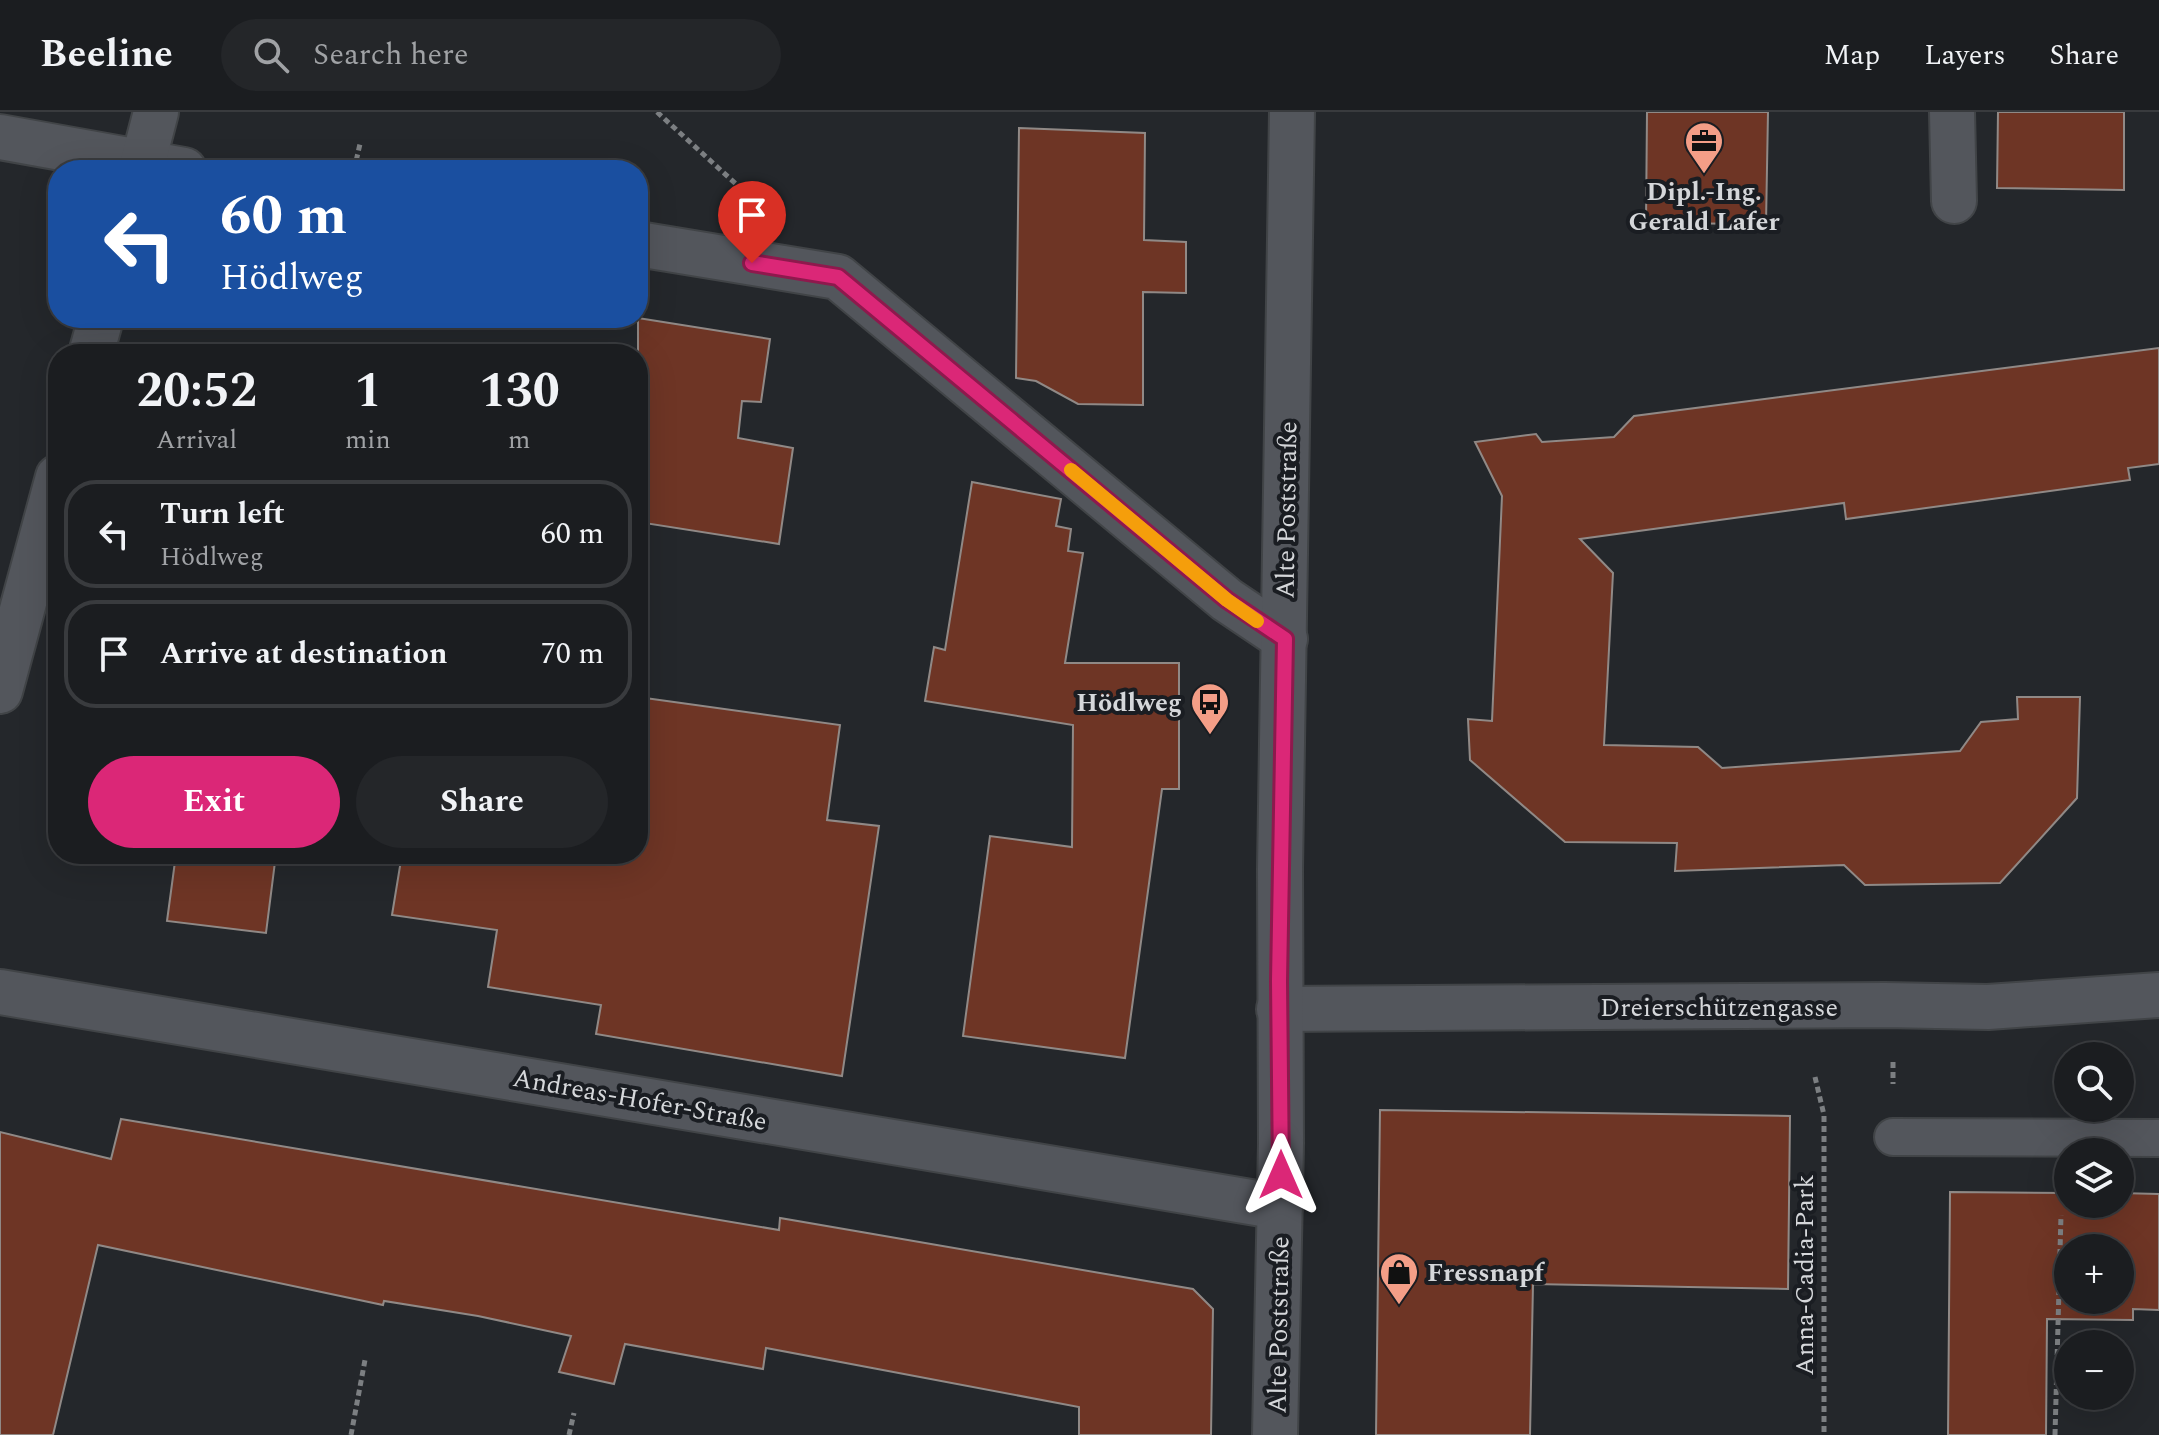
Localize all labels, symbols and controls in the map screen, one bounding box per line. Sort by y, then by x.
search box [221,19,781,91]
text: Beeline [40,26,173,84]
text: Search here [313,32,469,78]
icon: search [249,33,293,77]
text: Map [1824,34,1880,77]
text: Layers [1924,34,2006,77]
text: Share [2050,34,2119,77]
office icon: Dipl.-Ing. Gerald Lafer [1683,120,1725,175]
place label: Dipl.-Ing. Gerald Lafer [1628,172,1780,242]
text: 60 m [220,174,347,259]
pin [718,181,786,263]
icon: left [88,192,192,296]
icon: arrive [730,193,774,237]
text: Hödlweg [220,251,364,306]
text: 20:52 [136,355,257,428]
text: 1 [354,355,381,428]
text: 130 [479,355,560,428]
text: Arrival [156,420,237,460]
text: min [345,420,391,460]
text: m [508,420,530,460]
street label: Alte Poststraße [1265,421,1309,599]
text: Turn left [160,491,285,537]
text: 60 m [541,511,604,557]
icon: left [92,512,136,556]
text: Hödlweg [160,537,264,577]
text: Arrive at destination [160,631,447,677]
text: 70 m [541,631,604,677]
icon: arrive [92,632,136,676]
bus stop icon: Hödlweg [1189,681,1231,736]
place label: Hödlweg [1076,683,1182,723]
button: Exit [88,756,340,848]
button: Share [356,756,608,848]
street label: Dreierschützengasse [1600,988,1838,1028]
map controls [2054,1042,2134,1410]
button: search [2054,1042,2134,1122]
street label: Andreas-Hofer-Straße [510,1058,770,1142]
position arrow [1239,1133,1323,1217]
button: layers [2054,1138,2134,1218]
street label: Anna-Cadia-Park [1785,1174,1825,1376]
button: + [2054,1234,2134,1314]
street label: Alte Poststraße [1257,1236,1301,1414]
shop icon: Fressnapf [1378,1251,1420,1306]
place label: Fressnapf [1427,1253,1545,1293]
button: − [2054,1330,2134,1410]

